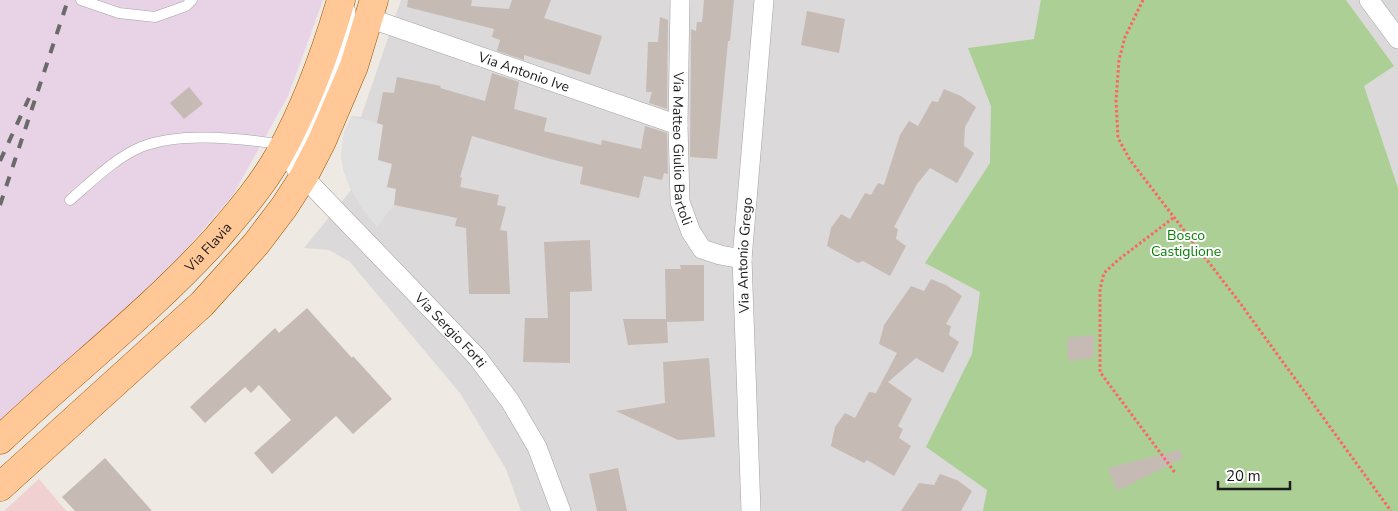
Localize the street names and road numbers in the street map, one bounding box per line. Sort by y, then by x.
street label: Via Antonio Ive [475,47,572,97]
street label: Via Matteo Giulio Bartoli [668,71,697,228]
street label: Via Antonio Grego [733,196,757,314]
street label: Via Flavia [180,218,236,277]
street label: Via Sergio Forti [410,288,491,372]

